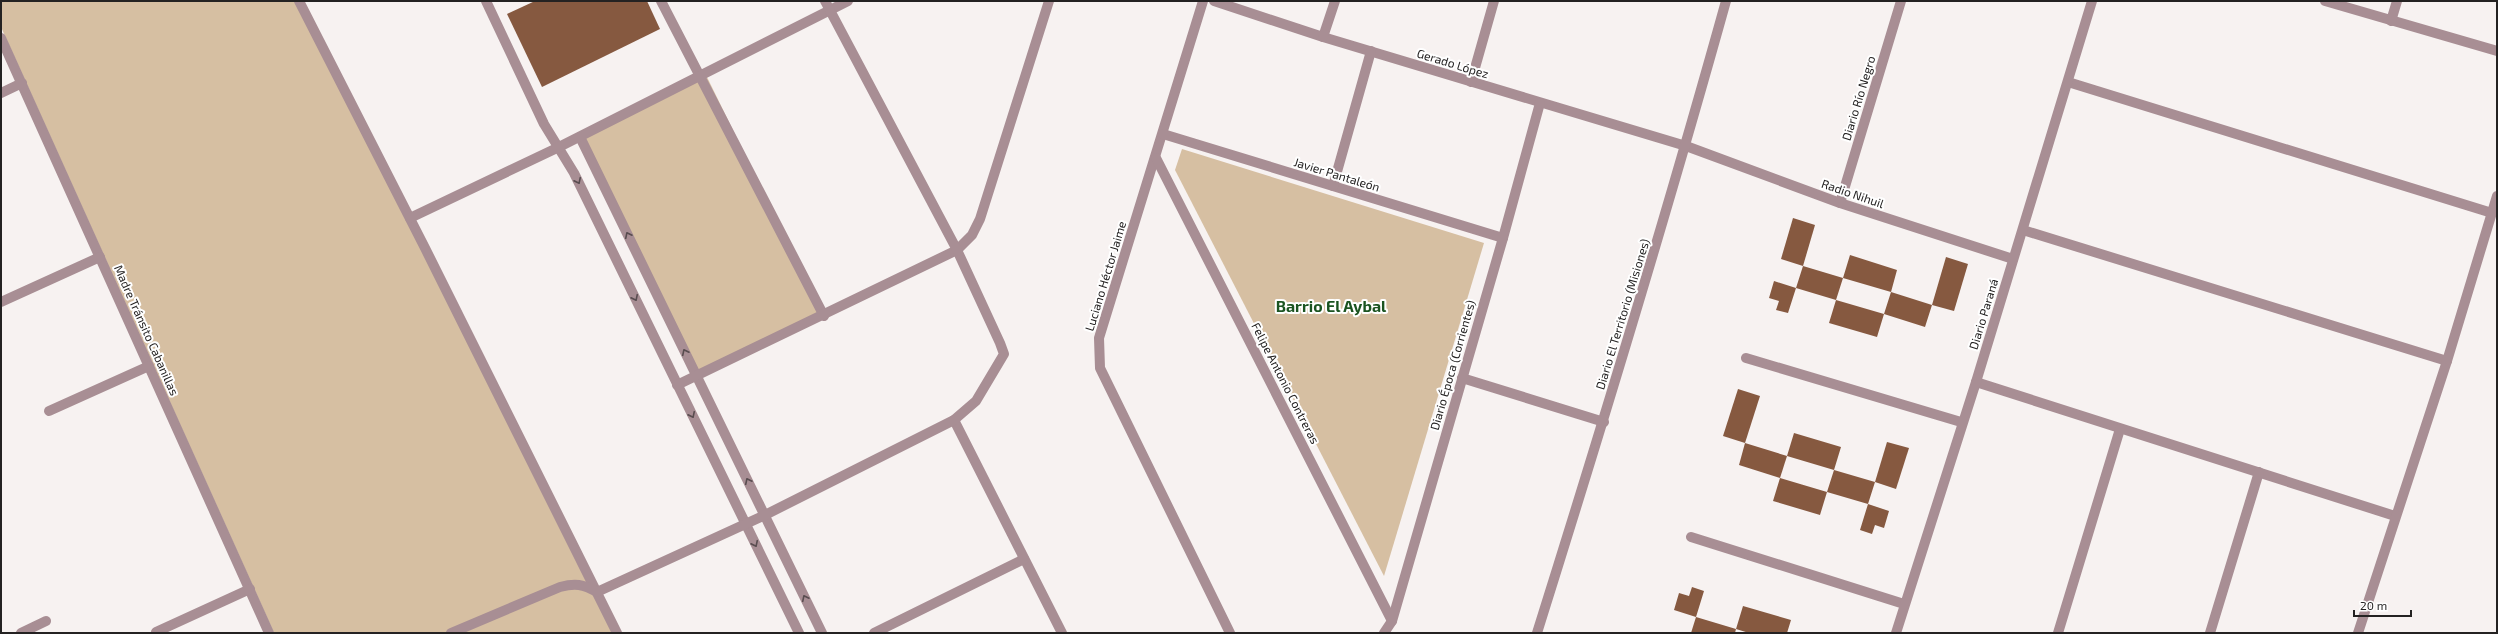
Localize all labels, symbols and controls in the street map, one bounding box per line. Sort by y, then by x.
street label: Gerado López [1415,45,1491,81]
street label: Diario Río Negro [1838,54,1878,142]
street label: Javier Pantaleón [1292,154,1382,194]
street label: Radio Nihuil [1820,176,1886,210]
one-way arrow [573,177,581,185]
street label: Luciano Héctor Jaime [1082,219,1128,333]
one-way arrow [625,232,633,239]
street label: Diario El Territorio (Misiones) [1592,237,1652,391]
street label: Madre Tránsito Cabanillas [112,263,182,397]
street label: Diario Paraná [1966,277,2000,351]
one-way arrow [630,294,638,302]
district label: Barrio El Aybal [1276,296,1387,316]
street label: Diario Época (Corrientes) [1427,298,1477,432]
street label: Felipe Antonio Contreras [1249,320,1323,446]
one-way arrow [682,348,690,356]
one-way arrow [687,411,694,418]
one-way arrow [745,478,753,485]
one-way arrow [750,540,758,548]
scale bar [2354,592,2411,618]
one-way arrow [802,595,810,602]
text: 20 m [2360,598,2387,612]

